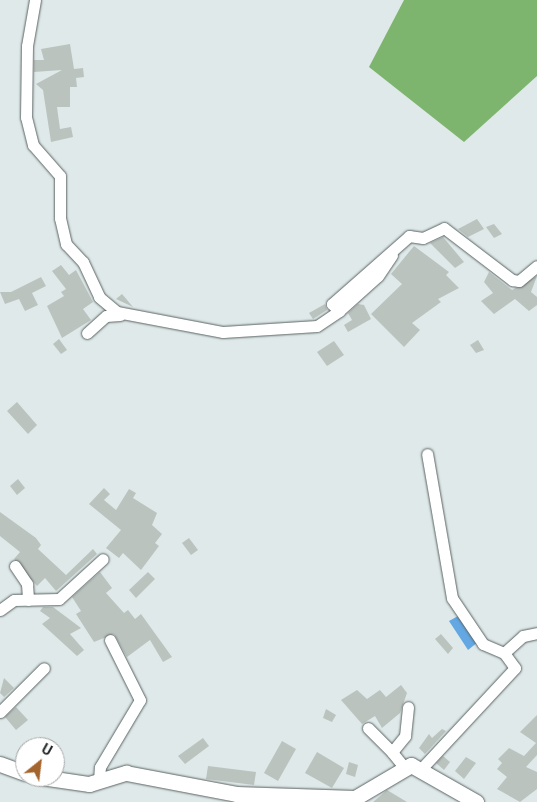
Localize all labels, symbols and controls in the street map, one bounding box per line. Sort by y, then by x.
north arrow [15,737,65,787]
text: U [39,741,55,759]

